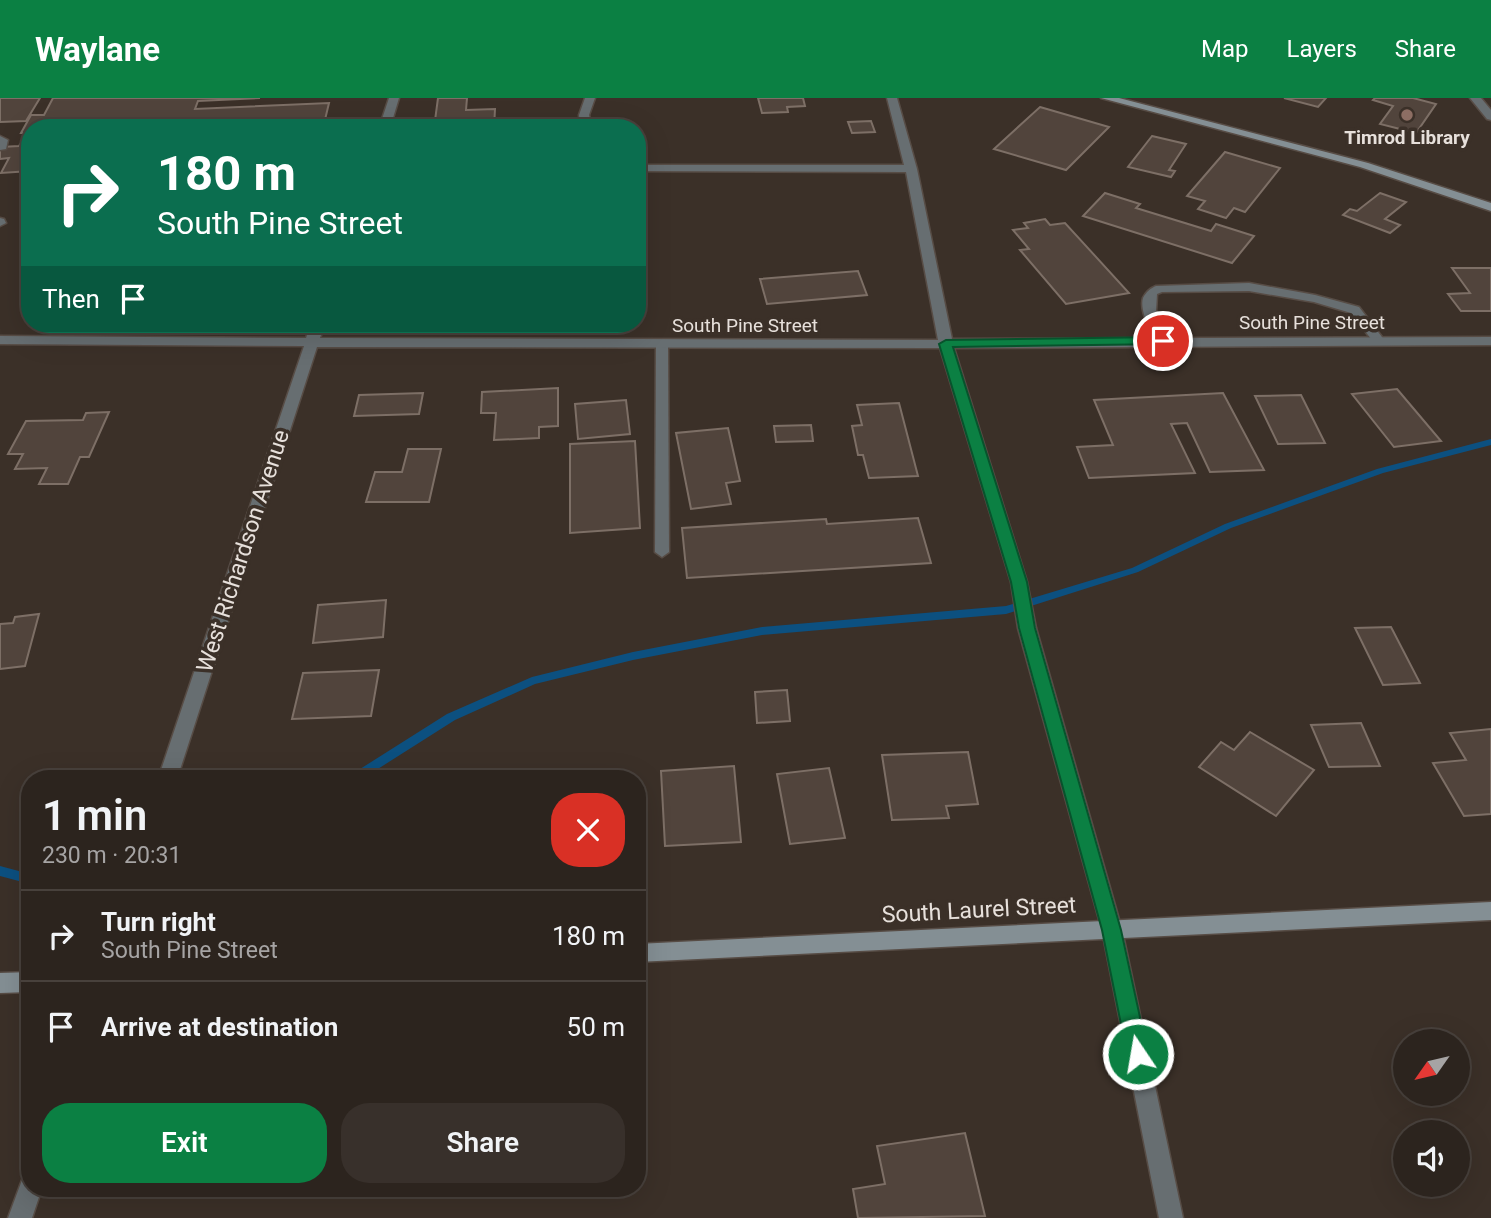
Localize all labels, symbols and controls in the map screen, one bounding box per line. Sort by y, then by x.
text: Waylane [35,30,160,69]
text: Map [1201,35,1249,63]
text: Layers [1287,35,1357,63]
text: Share [1395,35,1456,63]
marker: Timrod Library [1399,107,1415,123]
place label: Timrod Library [1344,126,1470,149]
text: 180 m [157,145,296,202]
icon: right [42,147,133,238]
text: South Pine Street [157,204,403,242]
icon: arrive [114,280,152,318]
text: Then [42,284,100,314]
pin [1133,311,1193,371]
street label: South Pine Street [1239,311,1385,334]
street label: South Pine Street [672,314,818,337]
icon: arrive [1144,322,1182,360]
street label: West Richardson Avenue [191,426,295,676]
text: 1 min [42,791,147,840]
button: close [551,793,625,867]
text: 230 m · 20:31 [42,842,181,869]
street label: South Laurel Street [881,891,1077,929]
text: Turn right [101,907,216,937]
icon: right [42,917,80,955]
text: 180 m [552,921,625,951]
text: South Pine Street [101,937,278,964]
icon: arrive [42,1008,80,1046]
text: Arrive at destination [101,1012,338,1042]
text: 50 m [567,1012,625,1042]
position arrow [1101,1017,1175,1091]
north arrow [1393,1029,1470,1106]
map controls [1393,1029,1470,1197]
button: Exit [42,1103,327,1183]
button: Share [341,1103,625,1183]
button: sound [1393,1120,1470,1197]

